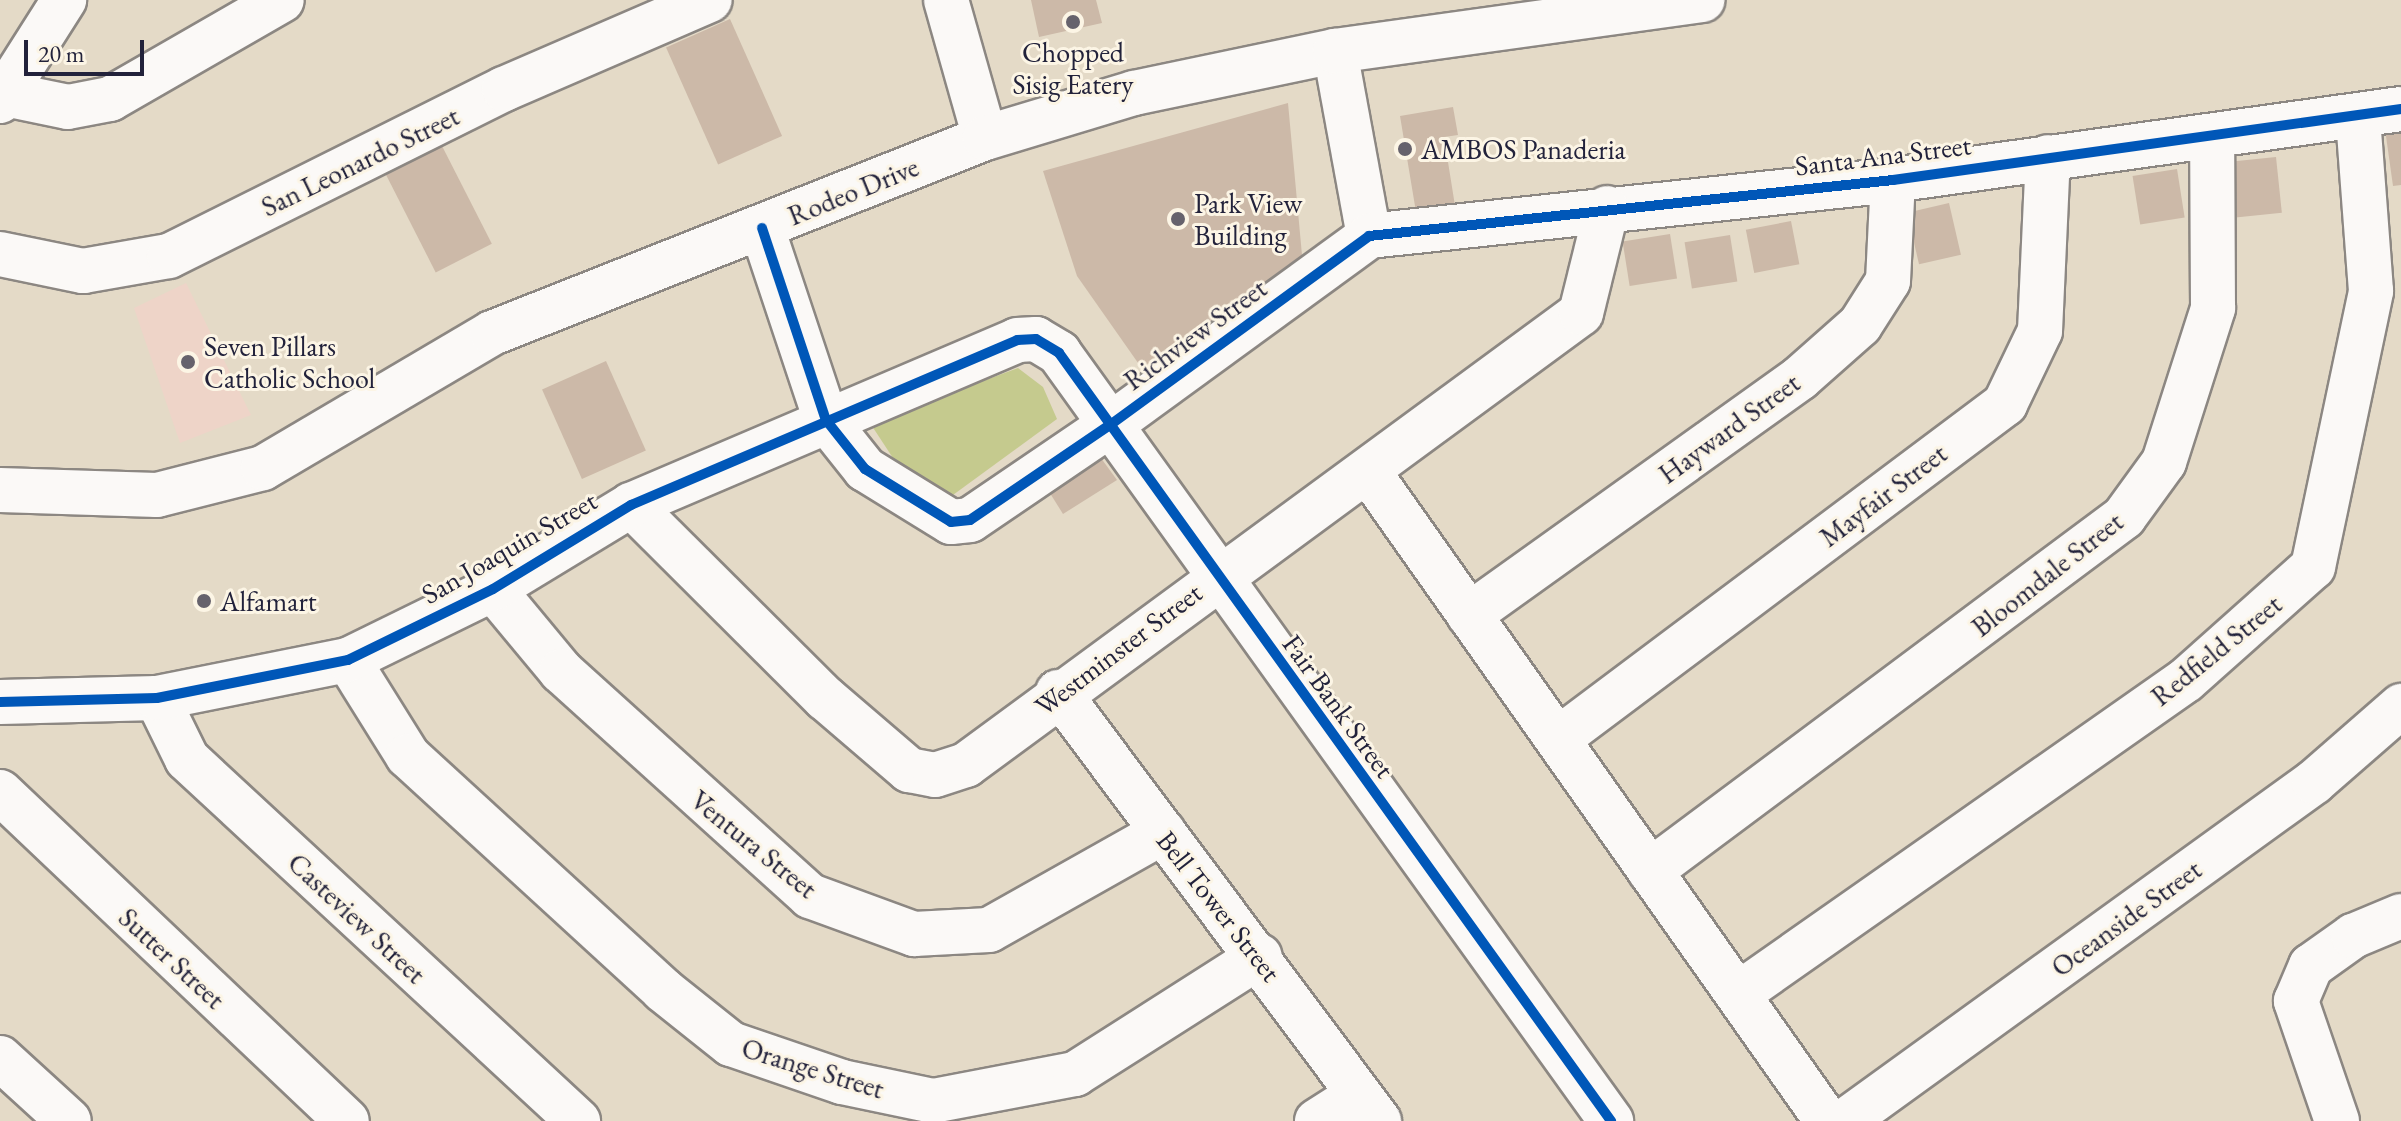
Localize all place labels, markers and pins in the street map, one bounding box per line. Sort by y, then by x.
marker: Chopped Sisig Eatery [1064,13,1082,31]
place label: Chopped Sisig Eatery [1012,35,1134,101]
place label: AMBOS Panaderia [1421,132,1626,166]
marker: AMBOS Panaderia [1396,140,1414,158]
place label: Park View Building [1194,186,1303,252]
marker: Park View Building [1169,210,1187,228]
place label: Seven Pillars Catholic School [204,329,375,395]
marker: Seven Pillars Catholic School [179,353,197,371]
place label: Alfamart [220,584,317,618]
marker: Alfamart [195,592,213,610]

